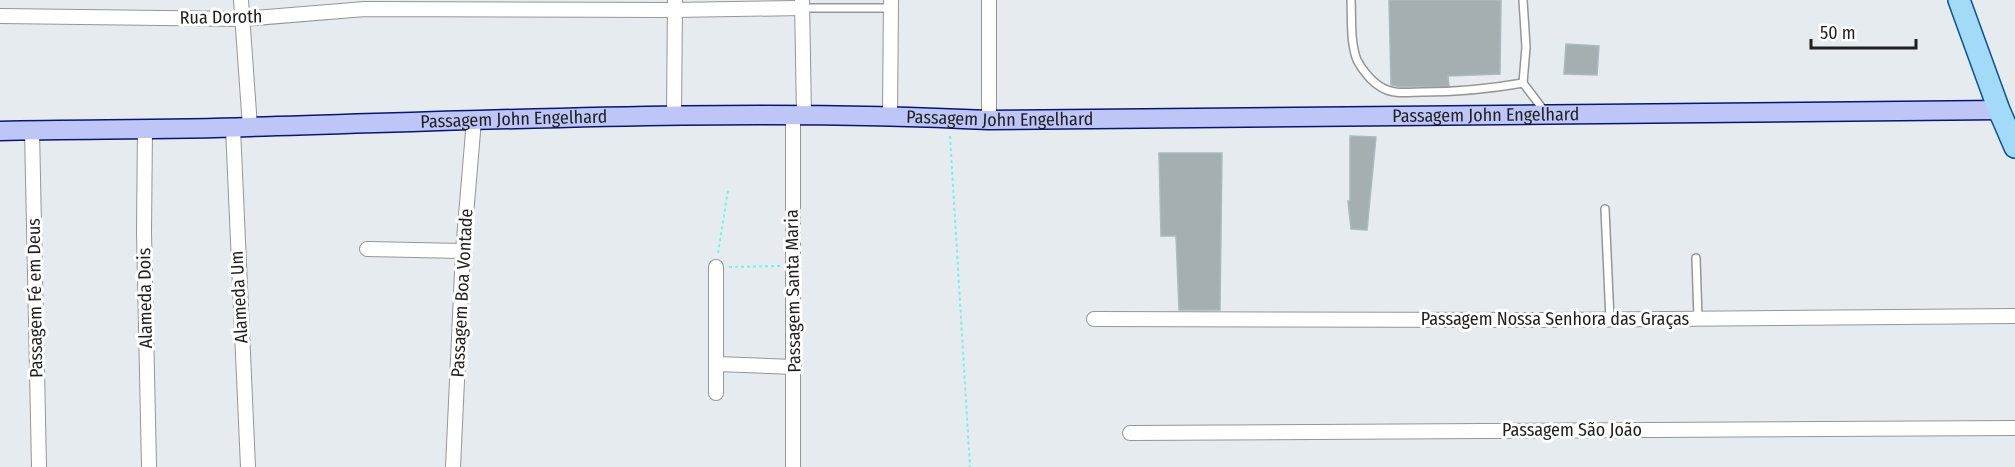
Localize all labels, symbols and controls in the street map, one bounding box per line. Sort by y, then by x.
street label: Rua Doroth [179,5,263,29]
scale bar [1811,12,1916,50]
text: 50 m [1820,22,1856,44]
street label: Passagem John Engelhard [1392,103,1579,127]
street label: Passagem John Engelhard [420,106,608,133]
street label: Passagem John Engelhard [906,106,1093,131]
street label: Passagem Boa Vontade [447,208,477,378]
street label: Passagem Santa Maria [781,209,805,373]
street label: Passagem Fé em Deus [23,218,47,378]
street label: Alameda Dois [133,247,157,348]
street label: Alameda Um [226,250,252,344]
street label: Passagem Nossa Senhora das Graças [1421,308,1690,330]
street label: Passagem São João [1502,419,1642,441]

